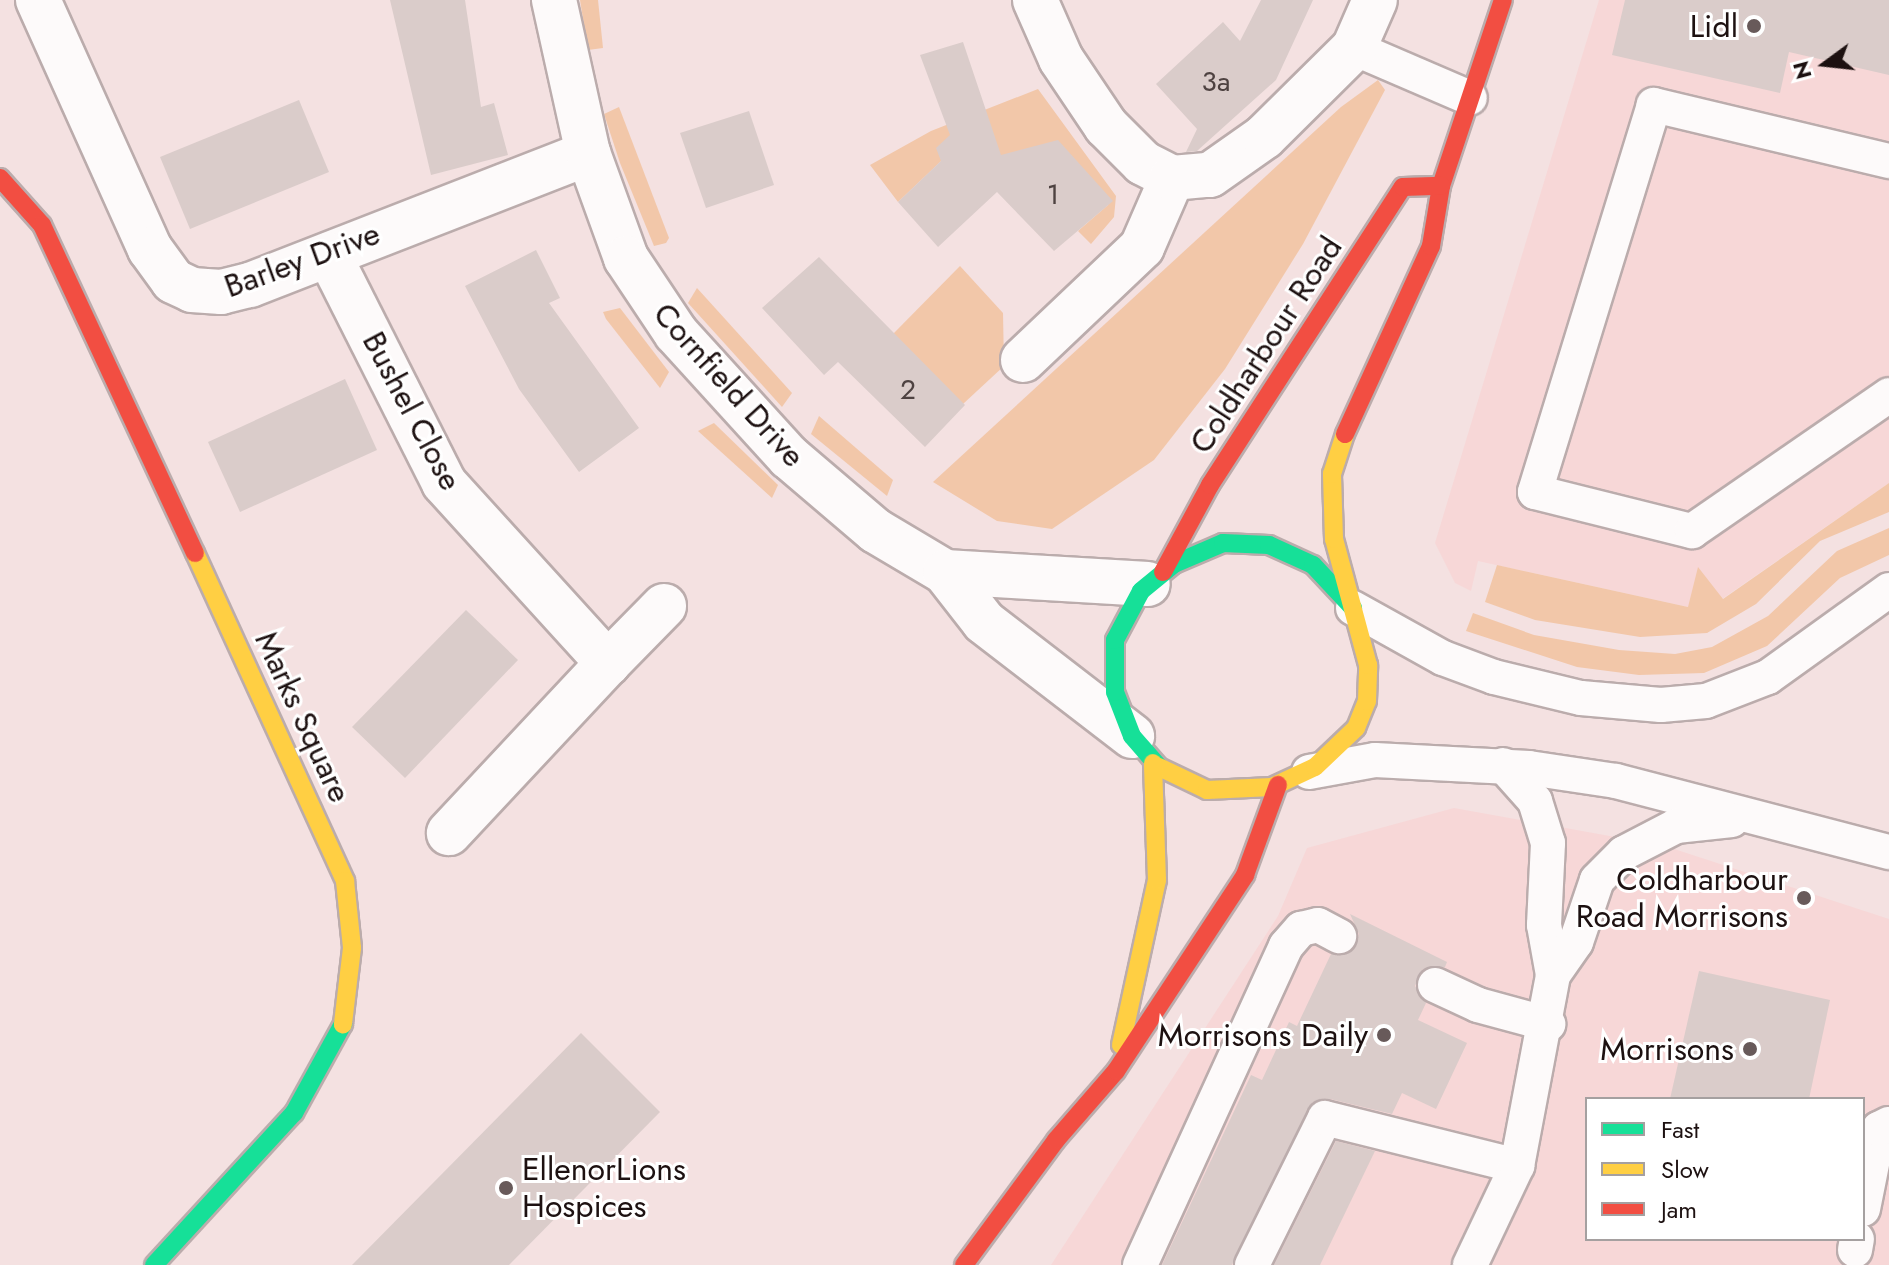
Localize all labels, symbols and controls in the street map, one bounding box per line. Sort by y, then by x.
place label: Lidl [1690,7,1738,45]
marker: Lidl [1745,17,1763,35]
north arrow [1785,24,1865,104]
text: N [1784,58,1820,83]
house number: 3a [1202,65,1230,99]
house number: 1 [1047,178,1059,212]
street label: Barley Drive [219,214,385,306]
street label: Coldharbour Road [1182,230,1350,460]
street label: Cornfield Drive [645,295,813,475]
street label: Bushel Close [354,325,470,497]
house number: 2 [900,373,916,407]
street label: Marks Square [247,626,359,808]
place label: Coldharbour Road Morrisons [1576,861,1788,936]
marker: Coldharbour Road Morrisons [1795,889,1813,907]
place label: Morrisons Daily [1158,1016,1368,1054]
marker: Morrisons Daily [1375,1026,1393,1044]
place label: Morrisons [1600,1030,1734,1068]
marker: Morrisons [1741,1040,1759,1058]
legend [1585,1097,1865,1241]
text: Fast [1661,1112,1699,1147]
place label: EllenorLions Hospices [522,1151,686,1226]
text: Slow [1661,1152,1709,1187]
marker: EllenorLions Hospices [497,1179,515,1197]
text: Jam [1661,1192,1697,1227]

